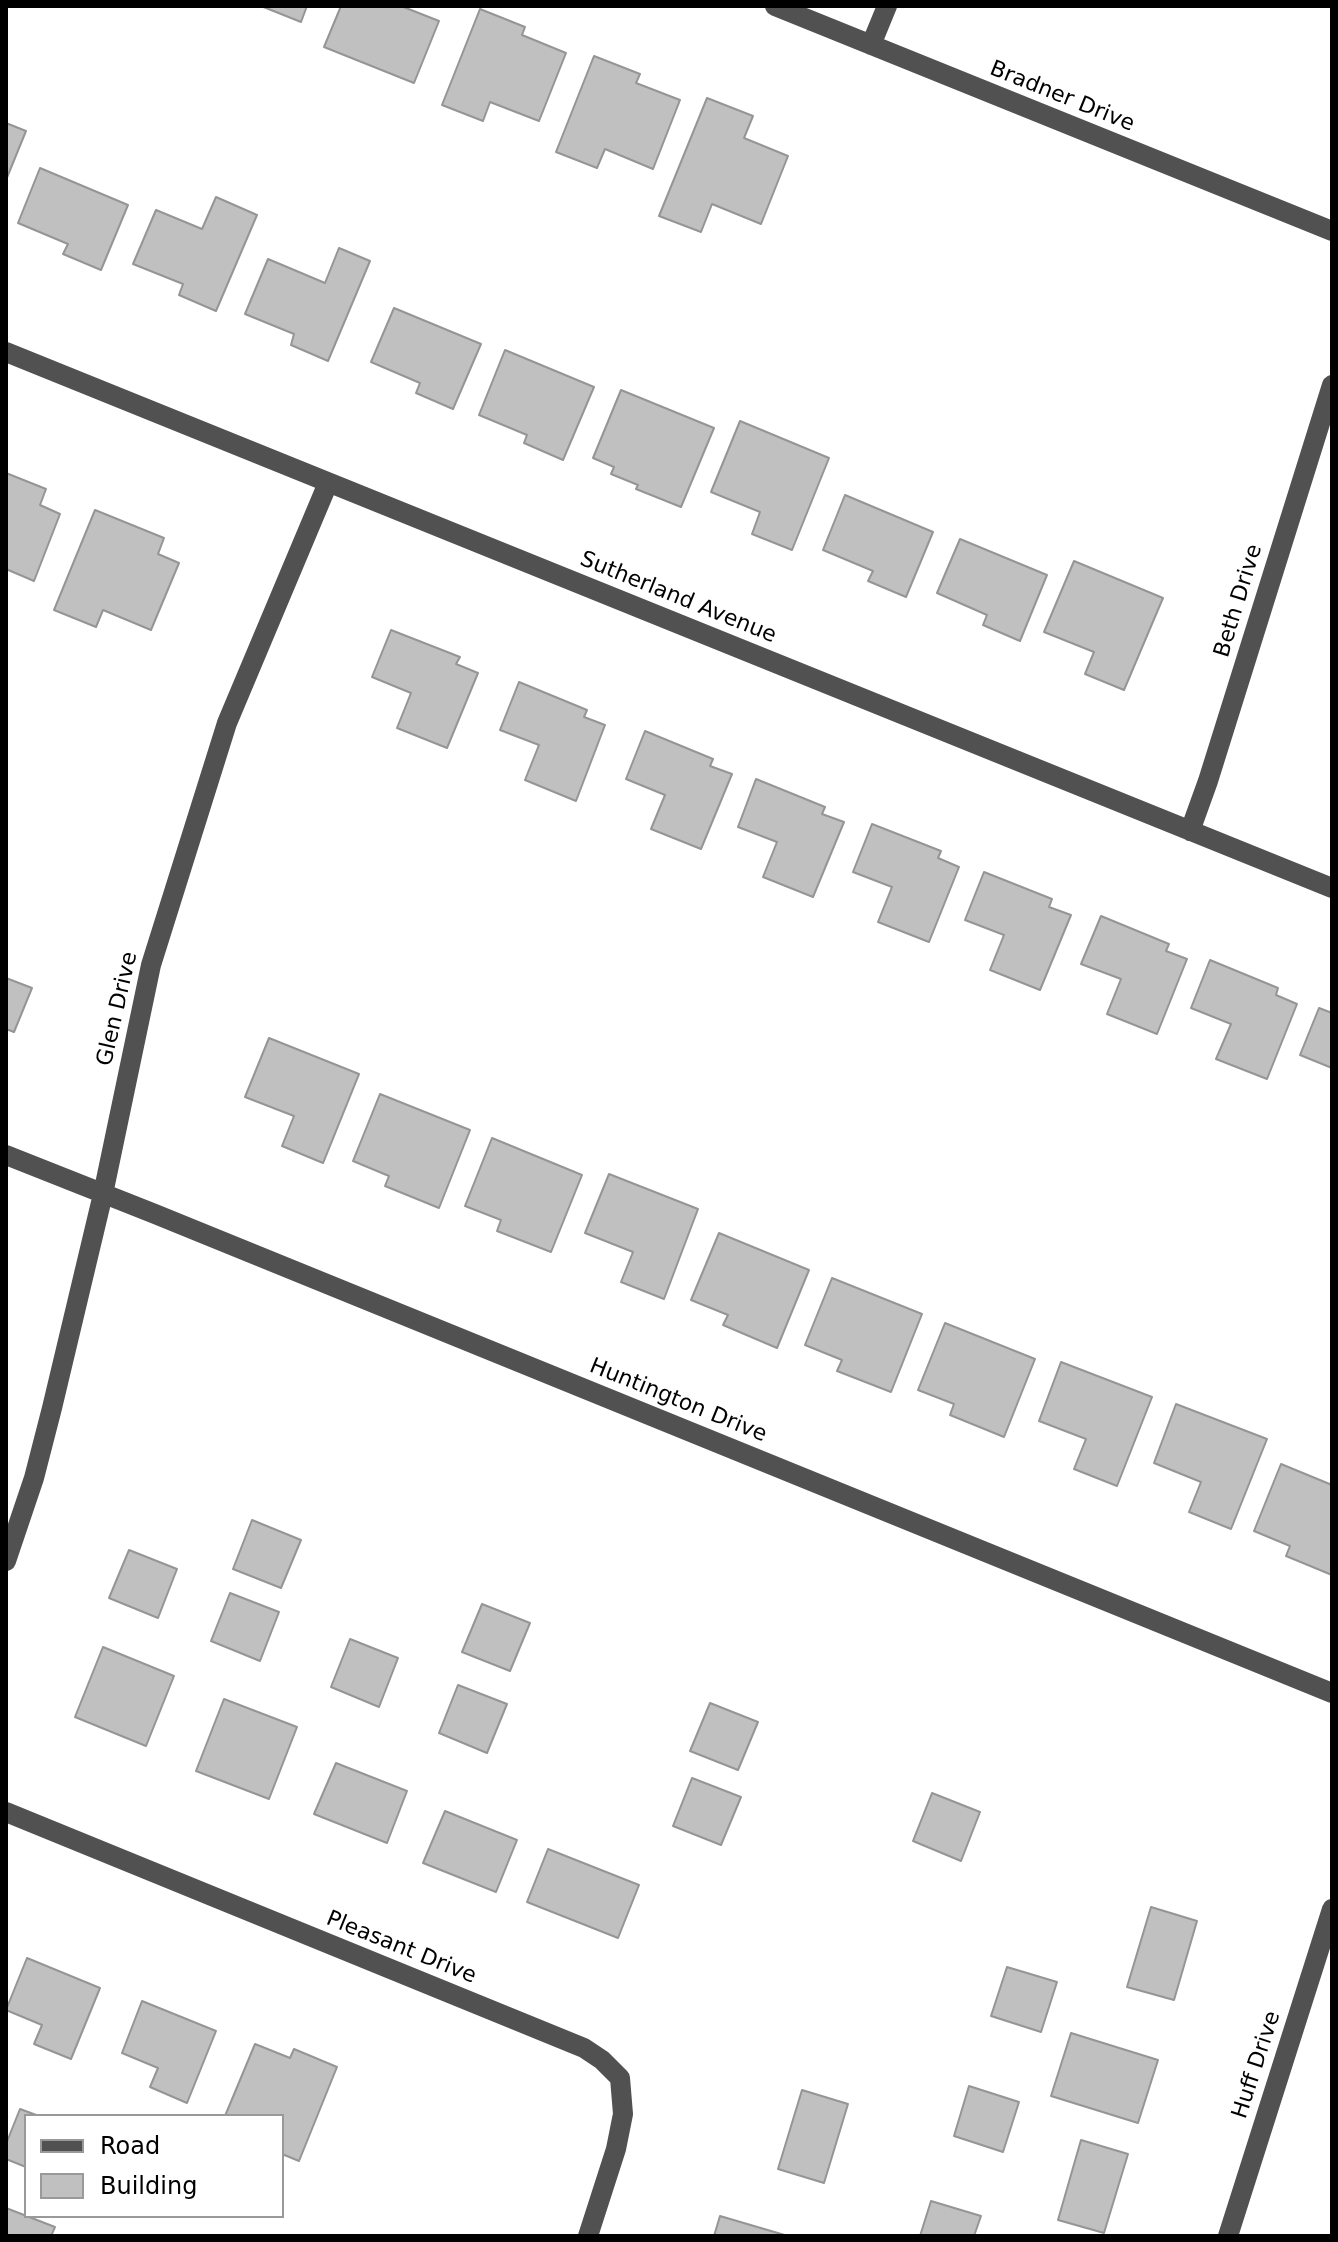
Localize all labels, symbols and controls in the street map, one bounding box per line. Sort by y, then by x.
street label: Bradner Drive [986,56,1138,138]
street label: Beth Drive [1209,541,1269,661]
street label: Sutherland Avenue [576,547,780,649]
street label: Glen Drive [92,949,144,1069]
street label: Huntington Drive [586,1353,770,1449]
street label: Pleasant Drive [322,1906,480,1990]
street label: Huff Drive [1227,2008,1287,2122]
legend [24,2114,284,2218]
text: Road [100,2132,160,2160]
text: Building [100,2172,197,2200]

